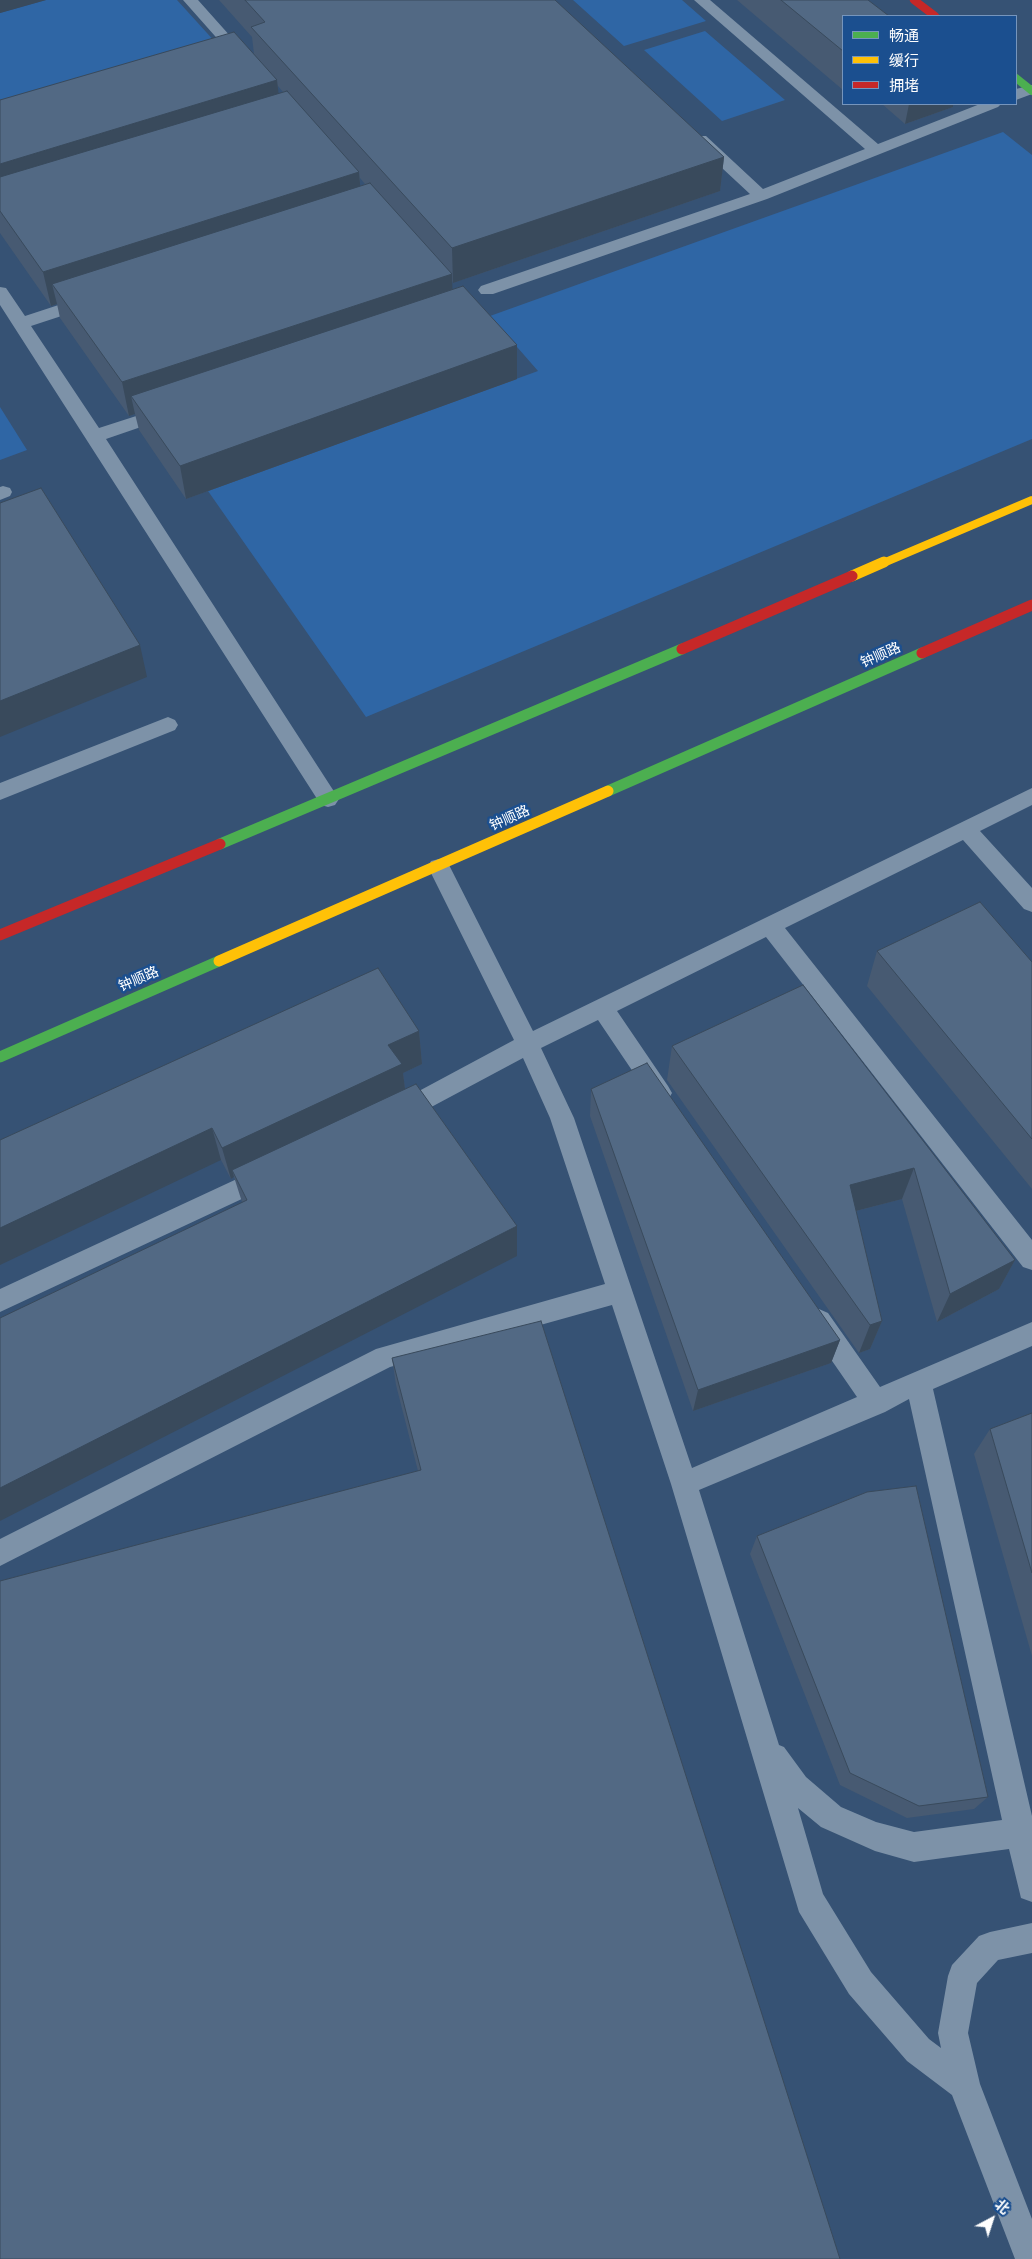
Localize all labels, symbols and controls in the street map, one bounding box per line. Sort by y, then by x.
legend [842,15,1017,105]
text: 畅通 [889,26,919,46]
text: 缓行 [889,51,919,71]
text: 拥堵 [889,76,919,96]
street label: 钟顺路 [858,640,904,672]
street label: 钟顺路 [487,803,533,835]
street label: 钟顺路 [116,964,162,996]
north arrow [967,2194,1017,2244]
text: 北 [990,2195,1013,2219]

